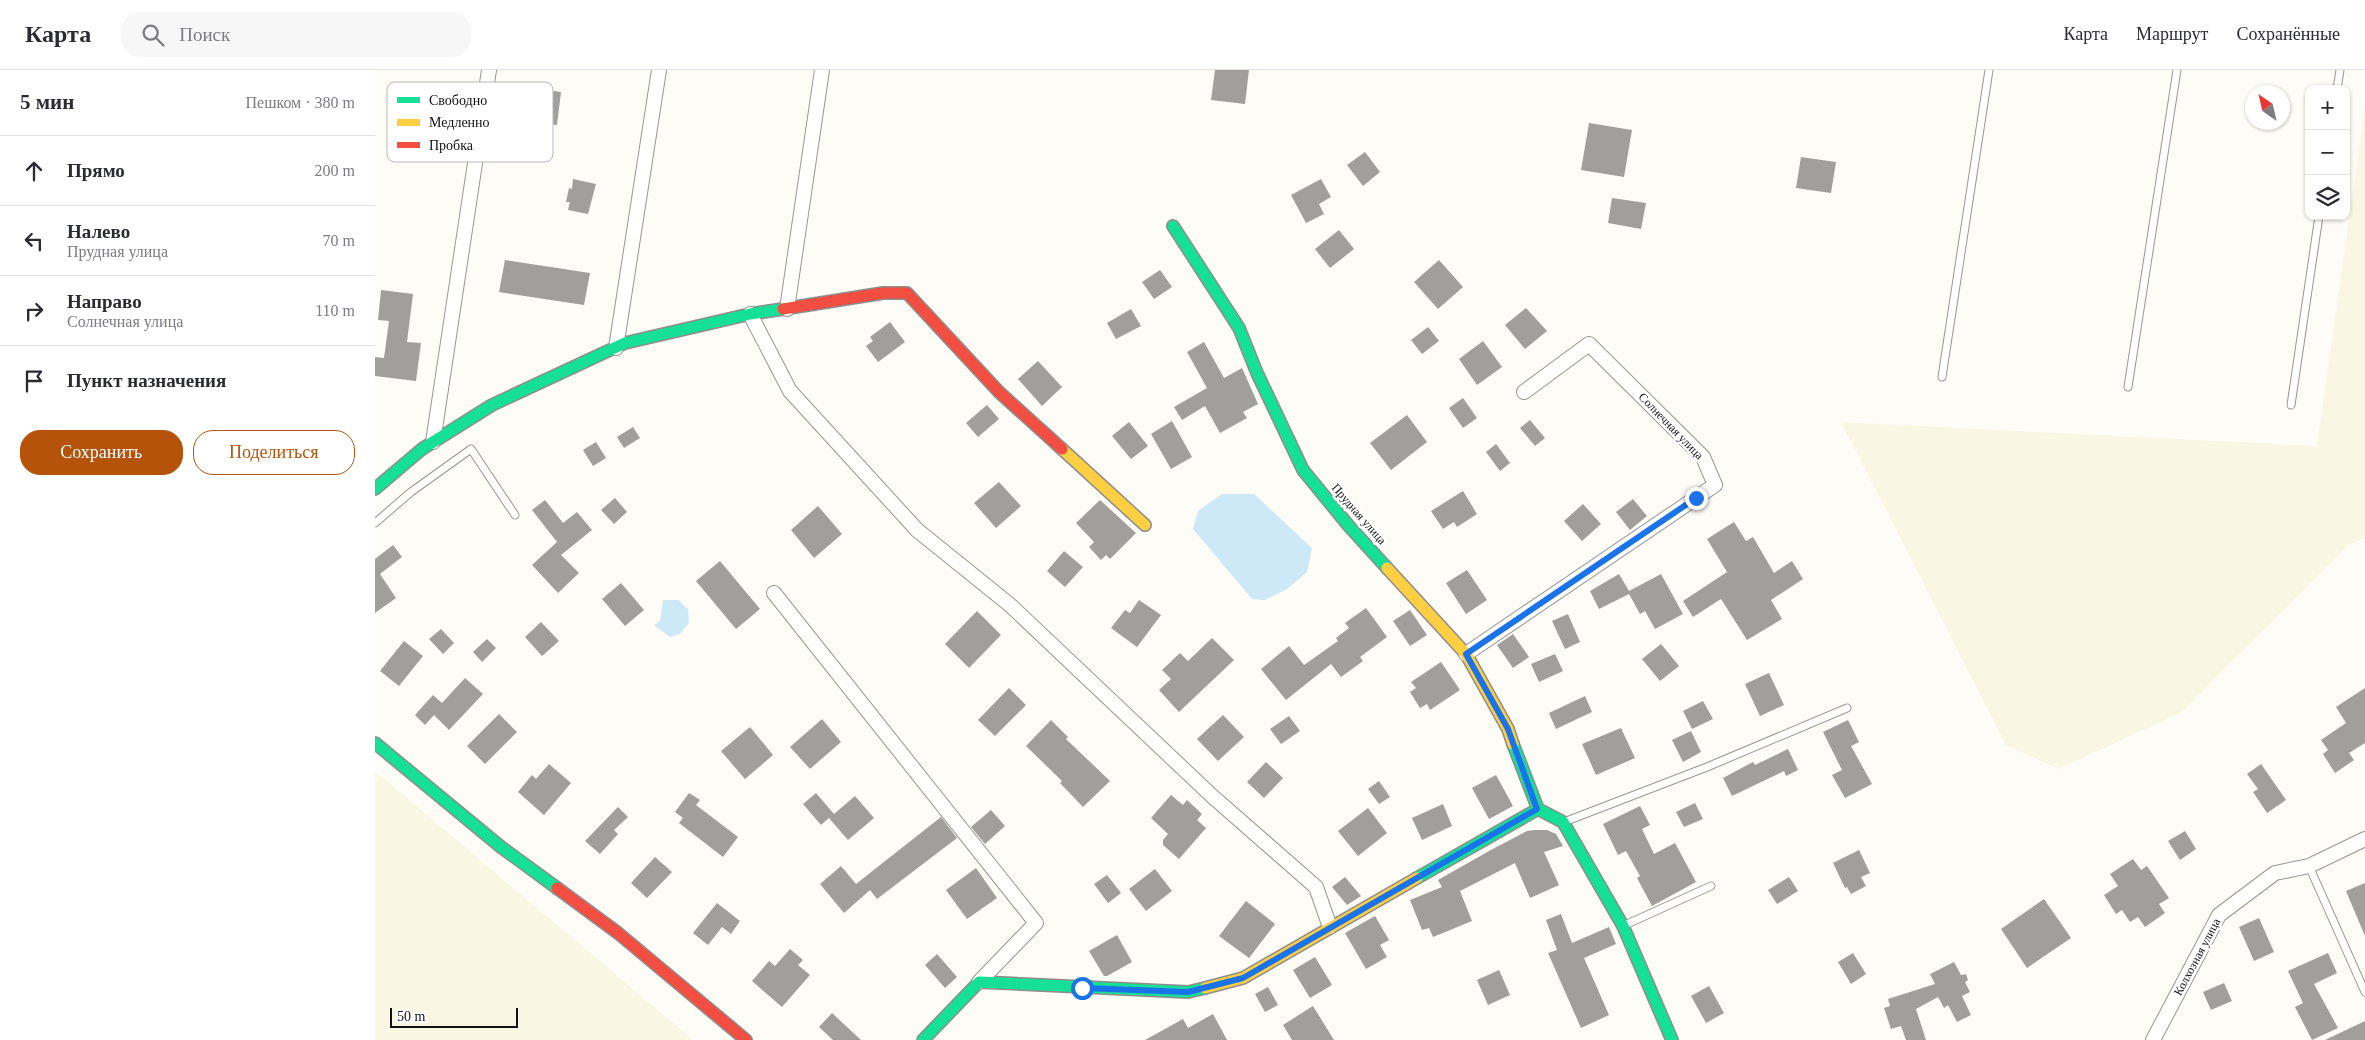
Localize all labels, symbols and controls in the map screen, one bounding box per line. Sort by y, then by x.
search box [121,12,471,57]
text: Карта [25,21,91,47]
icon: search [139,21,167,49]
text: Поиск [179,24,230,45]
text: Карта [2063,24,2108,44]
text: Маршрут [2136,24,2208,44]
text: Сохранённые [2236,24,2340,44]
legend [387,82,553,162]
north arrow [2245,85,2290,130]
map controls [2305,85,2350,220]
button: + [2305,85,2350,130]
text: 5 мин [20,90,74,114]
text: Свободно [429,93,487,108]
text: Пешком · 380 m [245,94,355,111]
text: Медленно [429,115,490,130]
button: − [2305,130,2350,175]
text: Пробка [429,138,474,153]
icon: ahead [20,157,48,185]
text: Прямо [67,160,125,181]
text: 200 m [315,162,355,179]
button: layers [2305,175,2350,220]
text: Налево [67,221,130,242]
icon: left [20,227,48,255]
text: 70 m [323,232,355,249]
text: Прудная улица [67,243,168,260]
text: Направо [67,291,142,312]
icon: right [20,297,48,325]
text: 110 m [315,302,355,319]
text: Солнечная улица [67,313,183,330]
icon: arrive [20,367,48,395]
text: Пункт назначения [67,370,226,391]
street label: Солнечная улица [1636,390,1707,463]
button: Сохранить [20,430,183,475]
button: Поделиться [193,430,355,475]
street label: Прудная улица [1329,481,1390,548]
route end [1685,487,1708,510]
street label: Колхозная улица [2171,915,2224,998]
route start [1071,977,1094,1000]
scale bar [390,1005,517,1028]
text: 50 m [397,1009,425,1024]

